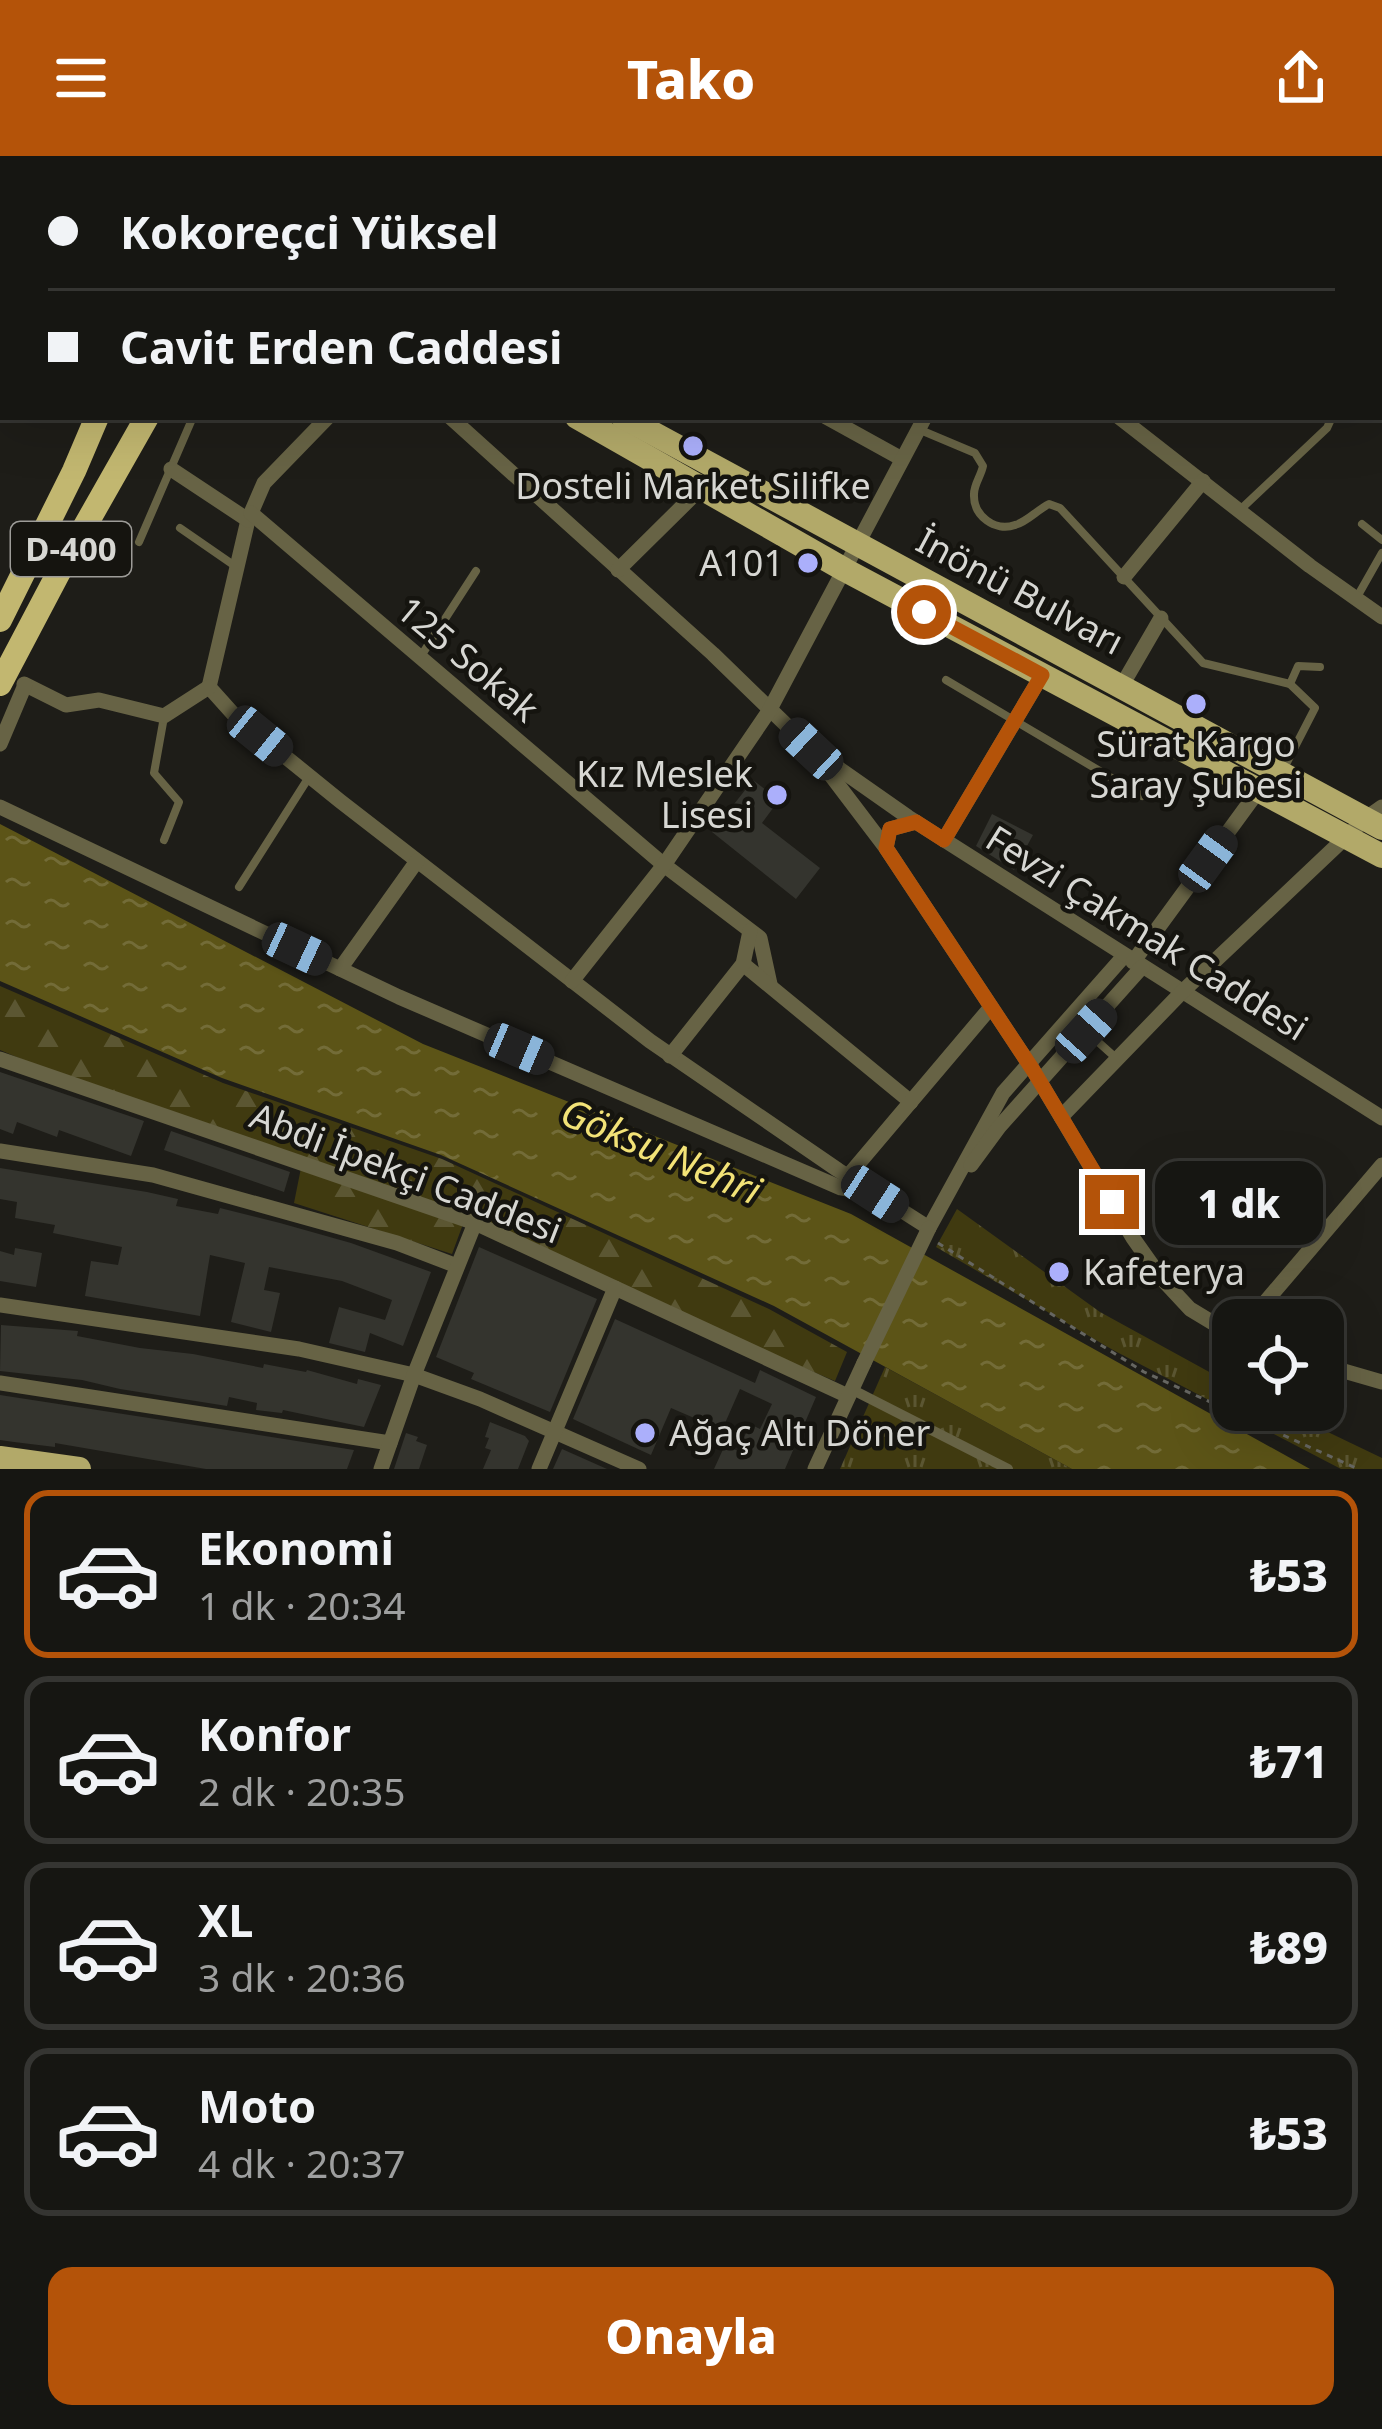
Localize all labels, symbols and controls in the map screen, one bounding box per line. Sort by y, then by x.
text: Tako [627,41,755,115]
icon: menu [48,45,114,111]
icon: share [1268,45,1334,111]
text: Kokoreçci Yüksel [120,201,499,262]
text: Cavit Erden Caddesi [120,316,563,377]
marker: Dosteli Market Silifke [680,433,706,459]
place label: Dosteli Market Silifke [515,461,871,510]
street label: İnönü Bulvarı [908,515,1132,666]
road number: D-400 [11,522,131,576]
place label: A101 [699,538,784,587]
marker: A101 [795,550,821,576]
street label: 125 Sokak [387,585,550,732]
route start [897,585,951,639]
marker: Sürat Kargo Saray Şubesi [1183,691,1209,717]
car [221,699,299,773]
car [772,711,850,787]
place label: Sürat Kargo Saray Şubesi [1089,719,1303,809]
place label: Kız Meslek Lisesi [576,749,753,839]
marker: Kız Meslek Lisesi [764,782,790,808]
street label: Fevzi Çakmak Caddesi [977,814,1317,1052]
car [1172,819,1244,899]
car [257,917,337,981]
car [1049,992,1123,1070]
car [479,1018,559,1080]
water label: Göksu Nehri [553,1084,771,1216]
street label: Abdi İpekçi Caddesi [243,1091,569,1255]
car [835,1159,915,1229]
callout: 1 dk [1154,1160,1322,1244]
route end [1085,1175,1139,1229]
text: 1 dk [1198,1176,1280,1229]
place label: Kafeterya [1083,1247,1245,1296]
marker: Kafeterya [1046,1259,1072,1285]
map controls [1212,1299,1344,1431]
button: locate [1212,1299,1344,1431]
place label: Ağaç Altı Döner [669,1408,931,1457]
marker: Ağaç Altı Döner [632,1420,658,1446]
text: Ekonomi [198,1517,394,1578]
icon: car [54,1520,162,1628]
text: ₺53 [1250,1544,1328,1605]
text: 1 dk · 20:34 [198,1578,406,1631]
text: Konfor [198,1703,351,1764]
icon: car [54,1706,162,1814]
text: ₺71 [1250,1730,1328,1791]
text: 2 dk · 20:35 [198,1764,406,1817]
text: XL [198,1889,253,1950]
icon: car [54,1892,162,2000]
text: ₺89 [1250,1916,1328,1977]
text: 3 dk · 20:36 [198,1950,406,2003]
text: Moto [198,2075,316,2136]
icon: car [54,2078,162,2186]
text: ₺53 [1250,2102,1328,2163]
text: 4 dk · 20:37 [198,2136,406,2189]
button: Onayla [48,2267,1334,2405]

